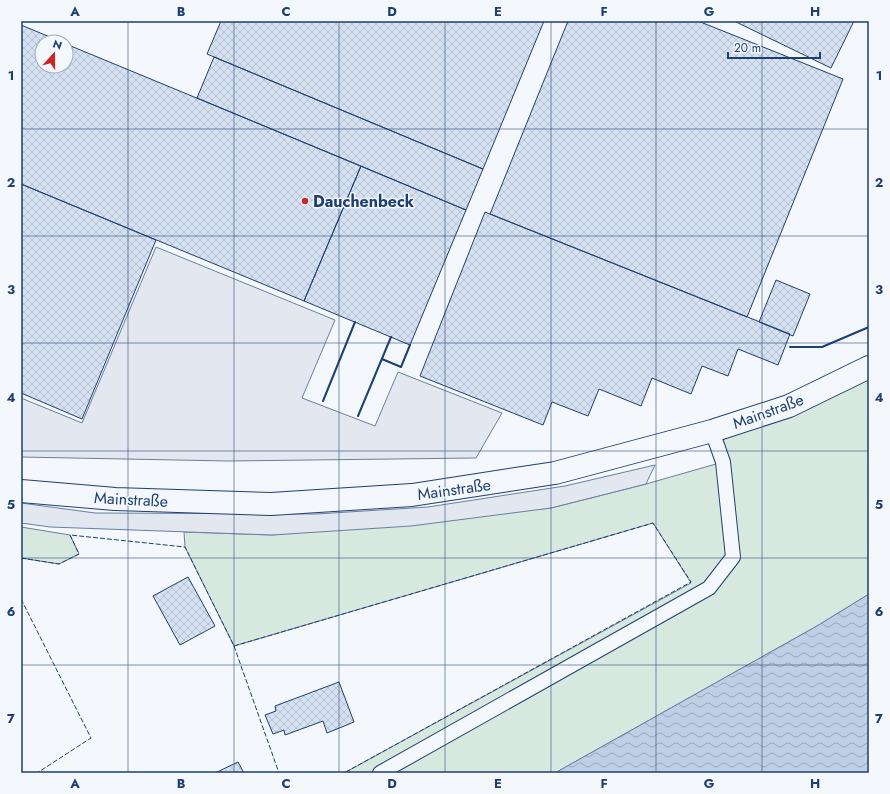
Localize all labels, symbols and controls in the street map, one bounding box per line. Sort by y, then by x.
text: A [69,2,80,21]
text: B [177,2,186,21]
text: C [281,2,291,21]
text: D [387,2,397,21]
text: E [494,2,502,21]
text: F [600,2,608,21]
text: G [704,2,715,21]
text: H [810,2,820,21]
north arrow [34,34,74,74]
scale bar [728,34,820,60]
text: N [51,36,65,54]
text: 20 m [734,39,761,57]
text: 1 [8,66,14,85]
text: 1 [876,66,882,85]
text: 2 [7,173,15,192]
text: 2 [875,173,883,192]
place label: Dauchenbeck [313,190,415,213]
marker: Dauchenbeck [300,196,310,206]
text: 3 [7,280,15,299]
text: 3 [875,280,883,299]
text: 4 [6,388,16,407]
street label: Mainstraße [729,388,807,435]
text: 4 [874,388,884,407]
street label: Mainstraße [416,473,492,506]
street label: Mainstraße [93,486,169,513]
text: 5 [7,495,15,514]
text: 5 [875,495,883,514]
text: 6 [7,602,16,621]
text: 6 [875,602,884,621]
text: 7 [7,709,15,728]
text: 7 [875,709,883,728]
text: A [69,774,80,793]
text: B [177,774,186,793]
text: C [281,774,291,793]
text: D [387,774,397,793]
text: E [494,774,502,793]
text: F [600,774,608,793]
text: G [704,774,715,793]
text: H [810,774,820,793]

